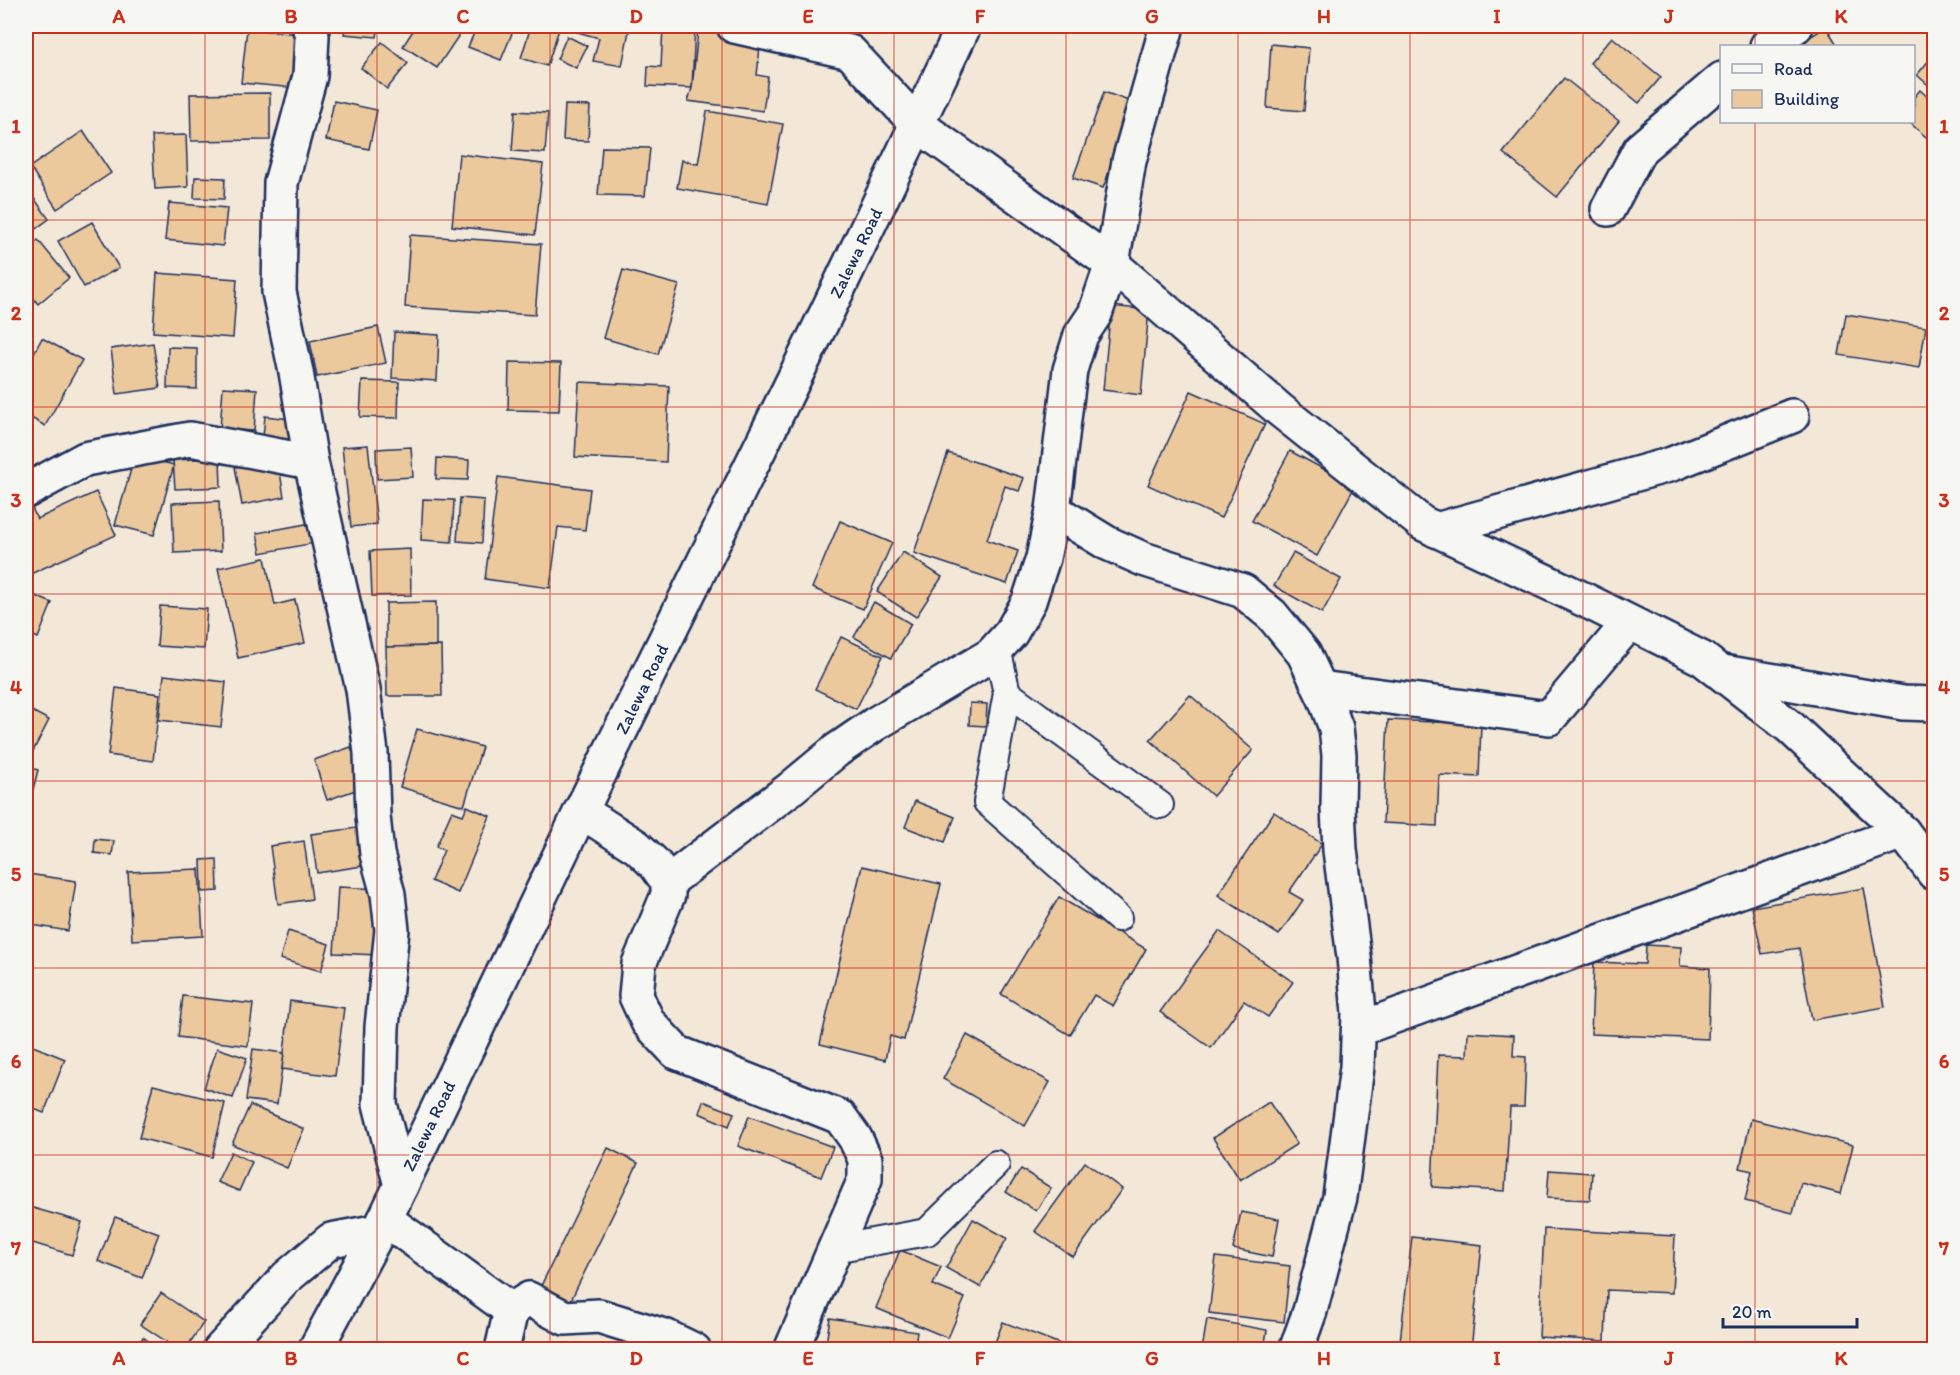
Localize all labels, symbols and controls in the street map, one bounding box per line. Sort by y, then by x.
text: A [112,4,126,28]
text: B [285,4,298,28]
text: C [457,4,470,28]
text: D [629,4,643,28]
text: E [802,4,814,28]
text: F [975,4,986,28]
text: G [1145,4,1159,28]
text: H [1317,4,1331,28]
text: I [1493,4,1501,28]
text: J [1663,4,1674,28]
text: K [1835,4,1849,28]
legend [1720,45,1915,123]
text: Road [1774,58,1813,80]
text: Building [1774,88,1840,110]
text: 1 [11,114,21,138]
text: 1 [1939,114,1949,138]
street label: Zalewa Road [825,204,887,302]
text: 2 [11,301,22,325]
text: 2 [1939,301,1950,325]
text: 3 [11,488,22,512]
text: 3 [1939,488,1950,512]
street label: Zalewa Road [611,640,673,738]
text: 4 [10,675,22,699]
text: 4 [1938,675,1950,699]
text: 5 [11,862,22,886]
text: 5 [1939,862,1950,886]
text: 6 [11,1049,22,1073]
text: 6 [1939,1049,1950,1073]
street label: Zalewa Road [398,1077,460,1175]
text: 7 [10,1236,21,1260]
text: 7 [1938,1236,1949,1260]
scale bar [1723,1291,1856,1329]
text: 20 m [1732,1301,1772,1323]
text: A [112,1346,126,1370]
text: B [285,1346,298,1370]
text: C [457,1346,470,1370]
text: D [629,1346,643,1370]
text: E [802,1346,814,1370]
text: F [975,1346,986,1370]
text: G [1145,1346,1159,1370]
text: H [1317,1346,1331,1370]
text: I [1493,1346,1501,1370]
text: J [1663,1346,1674,1370]
text: K [1835,1346,1849,1370]

